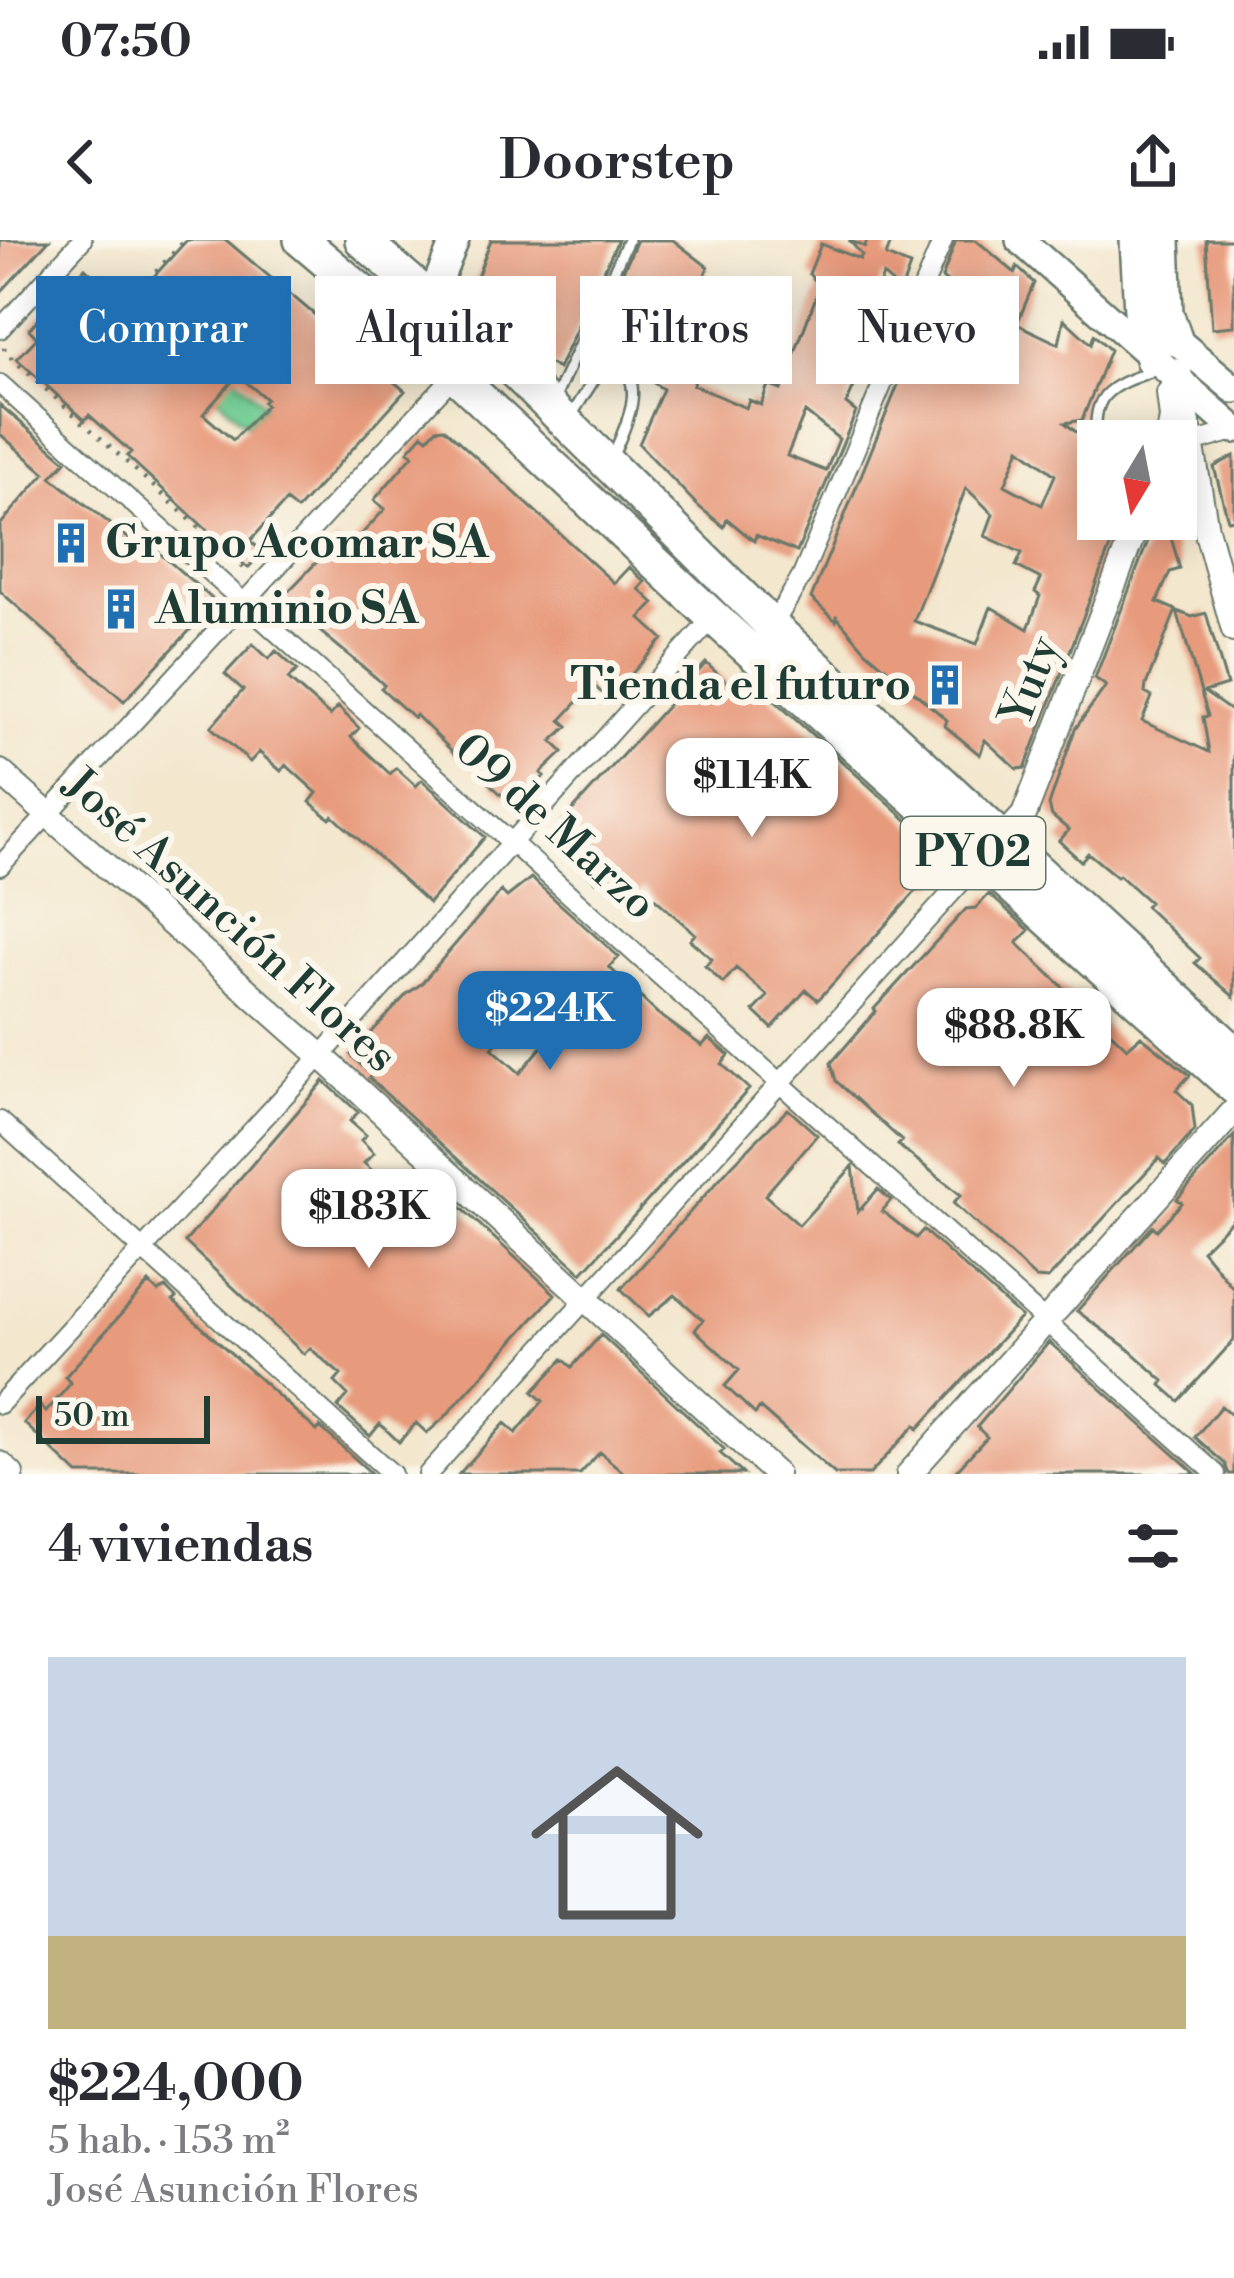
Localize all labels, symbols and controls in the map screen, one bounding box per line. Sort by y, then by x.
text: 07:50 [60,14,192,71]
text: Doorstep [499,128,735,196]
icon: back [48,129,114,195]
icon: share [1120,129,1186,195]
chip: Comprar [36,276,291,384]
chip: Alquilar [315,276,556,384]
chip: Filtros [580,276,792,384]
chip: Nuevo [816,276,1019,384]
north arrow [1077,420,1197,540]
map controls [1077,420,1197,540]
place label: Grupo Acomar SA [105,515,489,572]
building icon: Grupo Acomar SA [48,520,94,566]
place label: Aluminio SA [154,581,419,638]
building icon: Aluminio SA [98,586,144,632]
street label: Yuty [988,628,1074,735]
place label: Tienda el futuro [571,657,911,714]
building icon: Tienda el futuro [922,662,968,708]
street label: 09 de Marzo [442,721,668,933]
pin: $114K [668,738,836,840]
text: $114K [693,752,811,801]
street label: José Asunción Flores [50,755,408,1085]
road number: PY02 [901,817,1045,889]
pin: $224K [466,971,634,1073]
text: $224K [485,985,615,1034]
pin: $88.8K [916,988,1112,1090]
text: $88.8K [944,1002,1084,1051]
pin: $183K [285,1169,453,1271]
text: $183K [308,1183,430,1232]
scale bar [36,1390,210,1443]
text: 50 m [54,1396,130,1437]
icon: filters [1120,1513,1186,1579]
text: 4 viviendas [48,1514,313,1578]
icon: home [509,1735,725,1951]
text: $224,000 [48,2053,304,2117]
text: 5 hab. · 153 m² [48,2117,290,2166]
text: José Asunción Flores [48,2166,419,2215]

